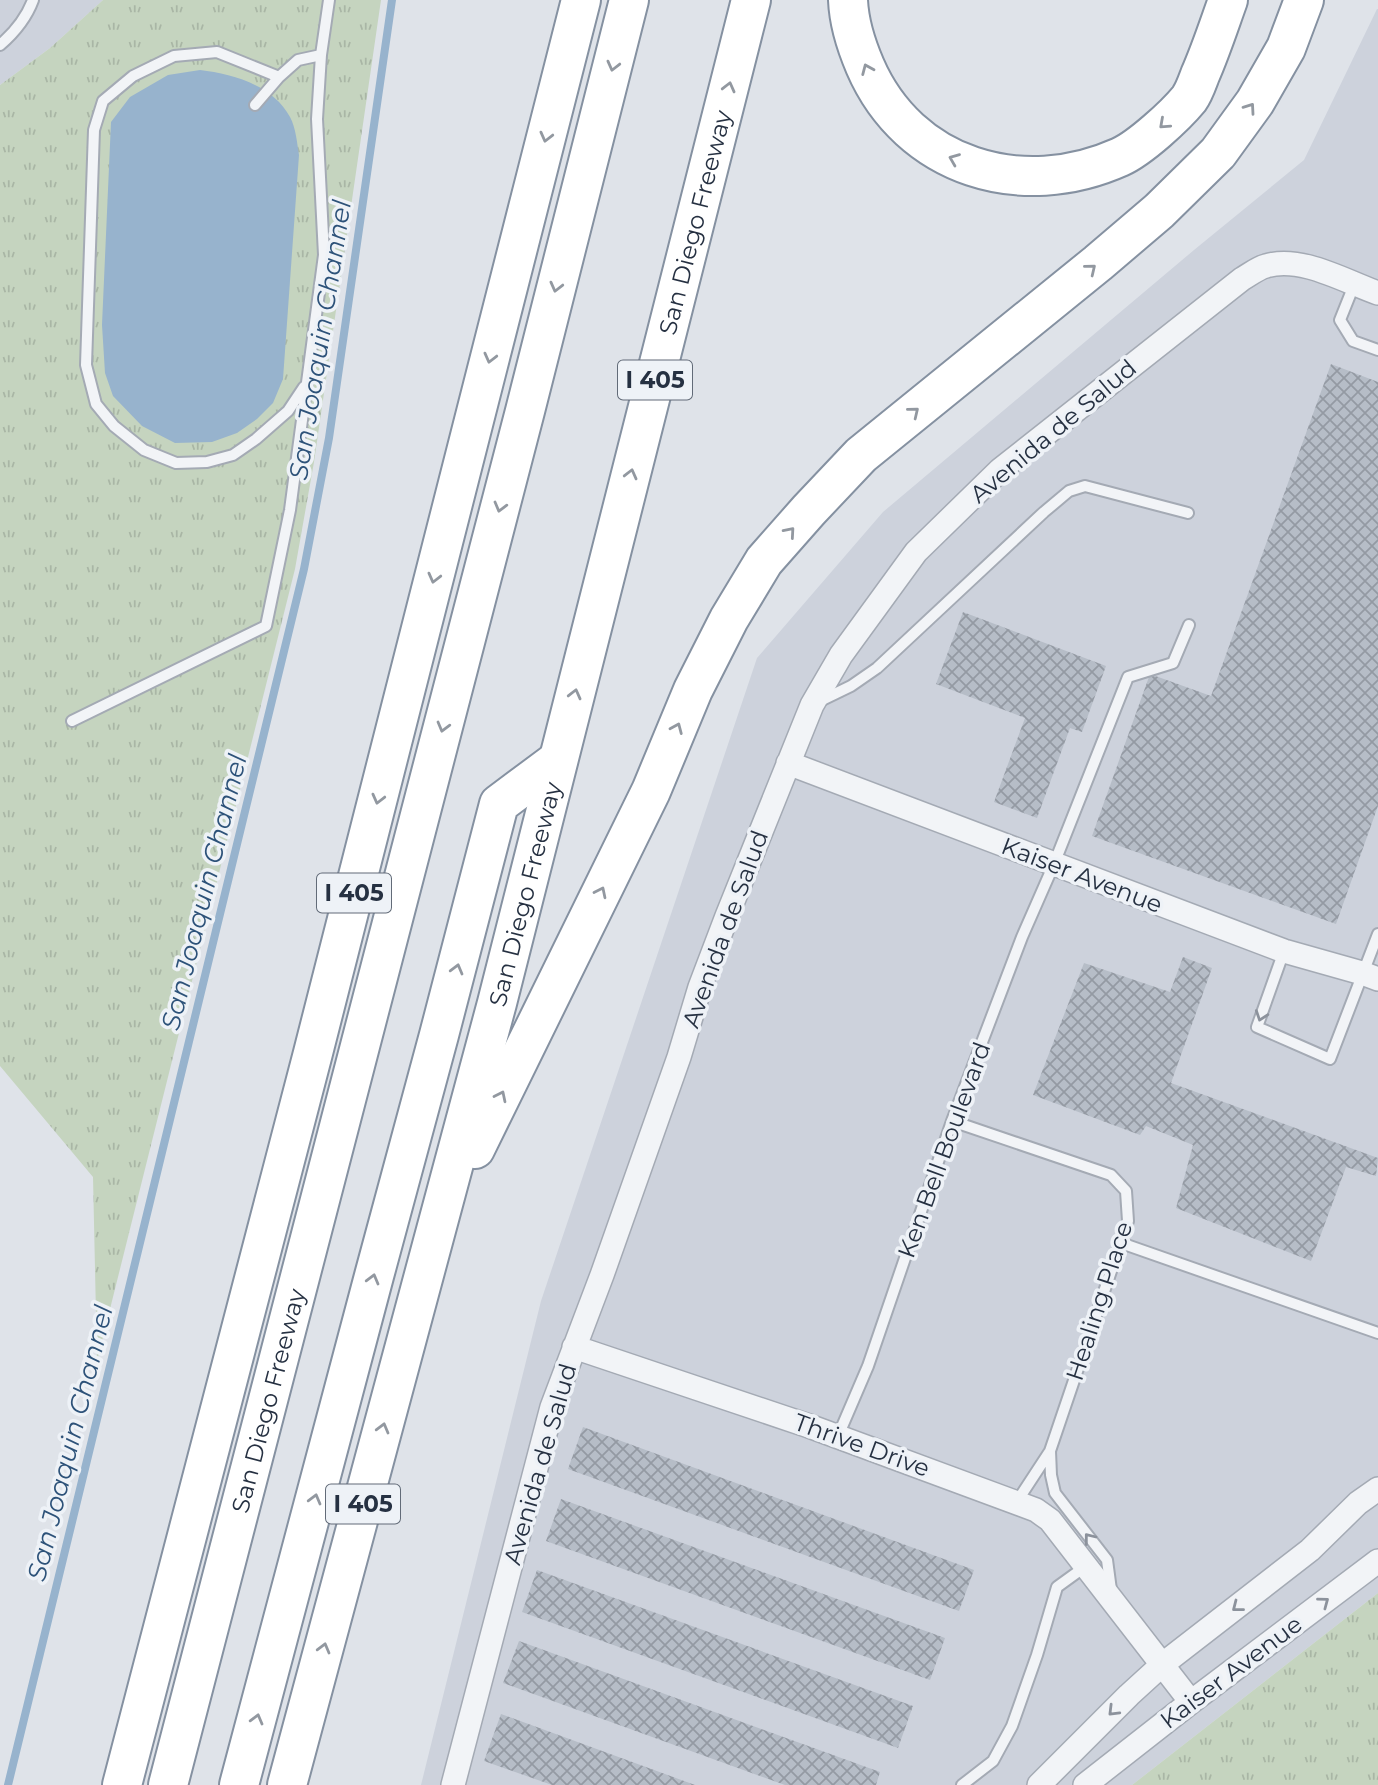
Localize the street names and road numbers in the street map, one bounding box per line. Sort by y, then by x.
street label: San Diego Freeway [652,107,737,338]
street label: Avenida de Salud [964,353,1142,509]
road number: I 405 [618,360,692,400]
street label: San Diego Freeway [482,779,567,1009]
street label: Avenida de Salud [676,826,774,1032]
street label: Kaiser Avenue [997,831,1167,919]
road number: I 405 [317,874,391,912]
street label: Ken Bell Boulevard [891,1038,997,1262]
street label: Healing Place [1060,1218,1138,1384]
street label: San Diego Freeway [225,1286,311,1516]
street label: Avenida de Salud [497,1360,583,1568]
street label: Thrive Drive [790,1407,934,1483]
road number: I 405 [326,1484,400,1524]
street label: Kaiser Avenue [1154,1609,1308,1735]

